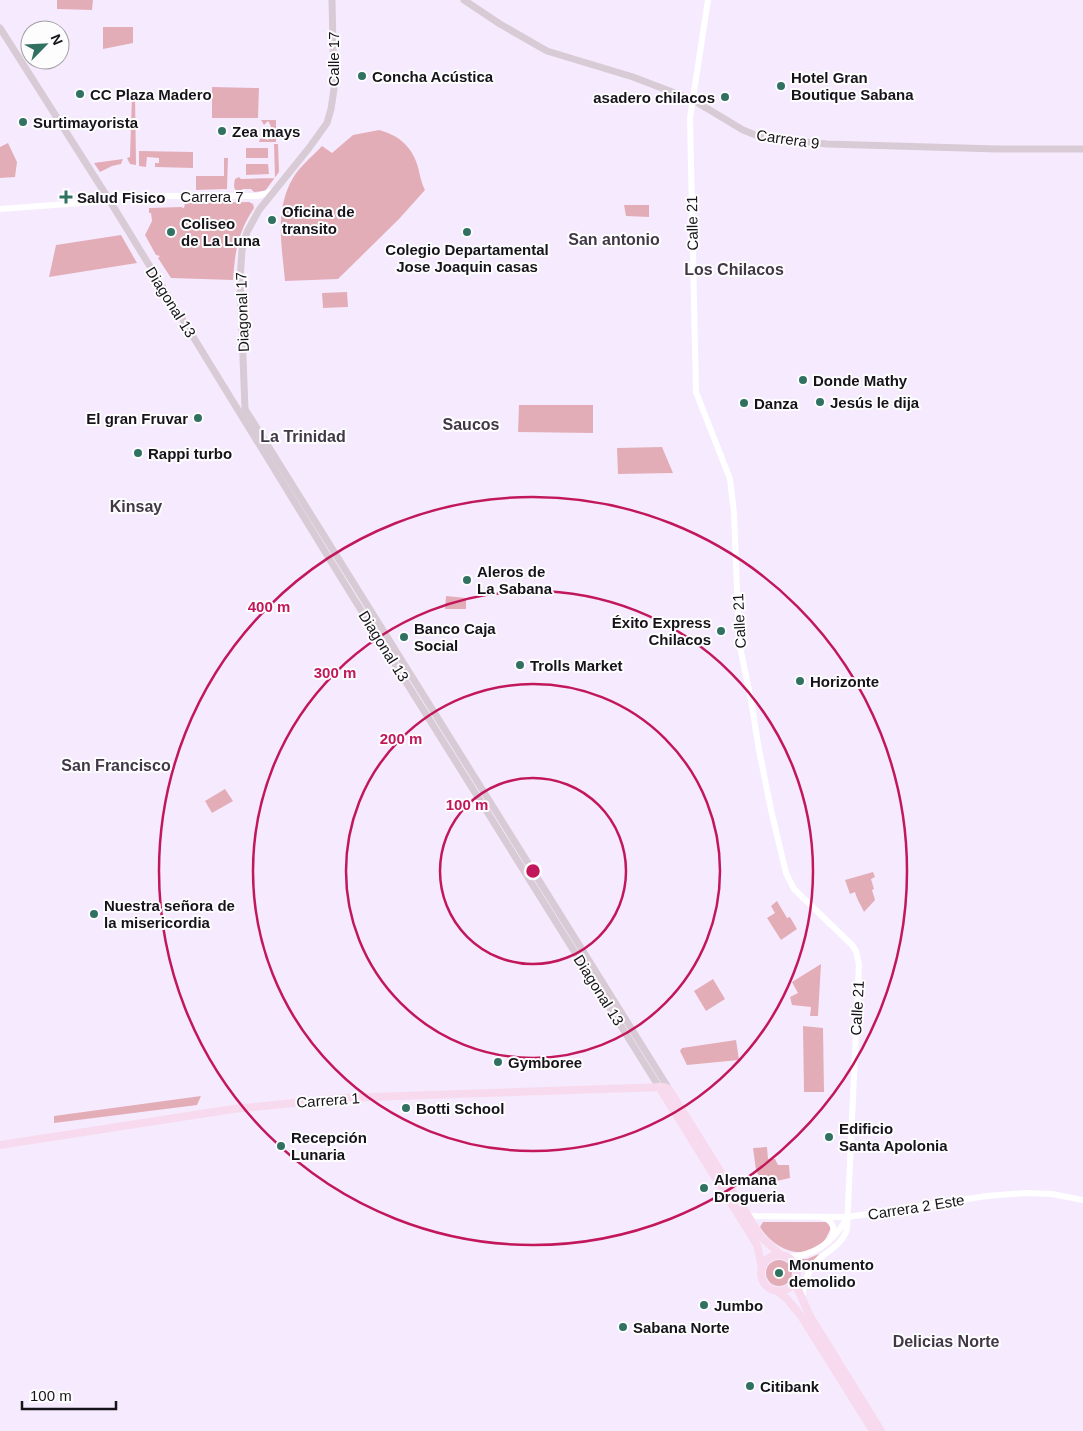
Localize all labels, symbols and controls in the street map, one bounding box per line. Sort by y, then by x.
north arrow [20,20,70,70]
street label: Calle 17 [325,31,342,87]
text: N [48,32,66,48]
place label: Concha Acústica [372,68,494,85]
place label: Hotel Gran Boutique Sabana [791,69,914,103]
marker: Concha Acústica [356,70,368,82]
marker: Hotel Gran Boutique Sabana [775,80,787,92]
place label: CC Plaza Madero [90,86,212,103]
marker: CC Plaza Madero [74,88,86,100]
place label: asadero chilacos [593,89,715,106]
marker: asadero chilacos [719,91,731,103]
place label: Surtimayorista [33,114,139,131]
marker: Surtimayorista [17,116,29,128]
place label: Zea mays [232,123,300,140]
marker: Zea mays [216,125,228,137]
street label: Carrera 9 [755,126,821,152]
street label: Carrera 7 [180,188,244,205]
place label: Salud Fisico [77,189,165,206]
marker: Salud Fisico [59,190,73,204]
street label: Calle 21 [683,195,701,251]
place label: Oficina de transito [282,203,355,237]
marker: Oficina de transito [266,214,278,226]
place label: Coliseo de La Luna [181,215,261,249]
marker: Coliseo de La Luna [165,226,177,238]
marker: Colegio Departamental Jose Joaquin casas [461,226,473,238]
district label: San antonio [568,231,660,248]
place label: Colegio Departamental Jose Joaquin casas [385,241,549,275]
district label: Los Chilacos [684,261,784,278]
street label: Diagonal 13 [143,264,199,340]
street label: Diagonal 17 [232,272,252,352]
place label: Donde Mathy [813,372,908,389]
marker: Donde Mathy [797,374,809,386]
place label: Jesús le dija [830,394,920,411]
place label: Danza [754,395,799,412]
marker: Jesús le dija [814,396,826,408]
marker: Danza [738,397,750,409]
place label: El gran Fruvar [86,410,188,427]
marker: El gran Fruvar [192,412,204,424]
district label: Saucos [443,416,500,433]
district label: La Trinidad [260,428,346,445]
place label: Rappi turbo [148,445,232,462]
marker: Rappi turbo [132,447,144,459]
district label: Kinsay [110,498,162,515]
place label: Aleros de La Sabana [477,563,553,597]
marker: Aleros de La Sabana [461,574,473,586]
street label: Calle 21 [729,593,749,649]
text: 400 m [248,598,290,615]
street label: Diagonal 13 [356,608,412,684]
place label: Éxito Express Chilacos [612,614,711,648]
place label: Banco Caja Social [414,620,496,654]
marker: Éxito Express Chilacos [715,625,727,637]
marker: Banco Caja Social [398,631,410,643]
place label: Trolls Market [530,657,623,674]
marker: Trolls Market [514,659,526,671]
text: 300 m [314,664,356,681]
place label: Horizonte [810,673,879,690]
marker: Horizonte [794,675,806,687]
text: 200 m [380,730,422,747]
district label: San Francisco [61,757,171,774]
text: 100 m [446,796,488,813]
centre of rings [524,862,542,880]
place label: Nuestra señora de la misericordia [104,897,235,931]
marker: Nuestra señora de la misericordia [88,908,100,920]
street label: Diagonal 13 [571,952,627,1028]
street label: Calle 21 [847,980,867,1036]
place label: Gymboree [508,1054,582,1071]
marker: Gymboree [492,1056,504,1068]
street label: Carrera 1 [296,1089,360,1111]
place label: Botti School [416,1100,504,1117]
marker: Botti School [400,1102,412,1114]
place label: Edificio Santa Apolonia [839,1120,948,1154]
place label: Recepción Lunaria [291,1129,367,1163]
marker: Edificio Santa Apolonia [823,1131,835,1143]
marker: Recepción Lunaria [275,1140,287,1152]
place label: Alemana Drogueria [714,1171,786,1205]
marker: Alemana Drogueria [698,1182,710,1194]
street label: Carrera 2 Este [866,1191,966,1223]
place label: Monumento demolido [789,1256,874,1290]
marker: Monumento demolido [773,1267,785,1279]
place label: Jumbo [714,1297,763,1314]
marker: Jumbo [698,1299,710,1311]
place label: Sabana Norte [633,1319,730,1336]
marker: Sabana Norte [617,1321,629,1333]
district label: Delicias Norte [893,1333,999,1350]
scale bar [22,1378,116,1410]
place label: Citibank [760,1378,820,1395]
marker: Citibank [744,1380,756,1392]
text: 100 m [30,1387,72,1404]

